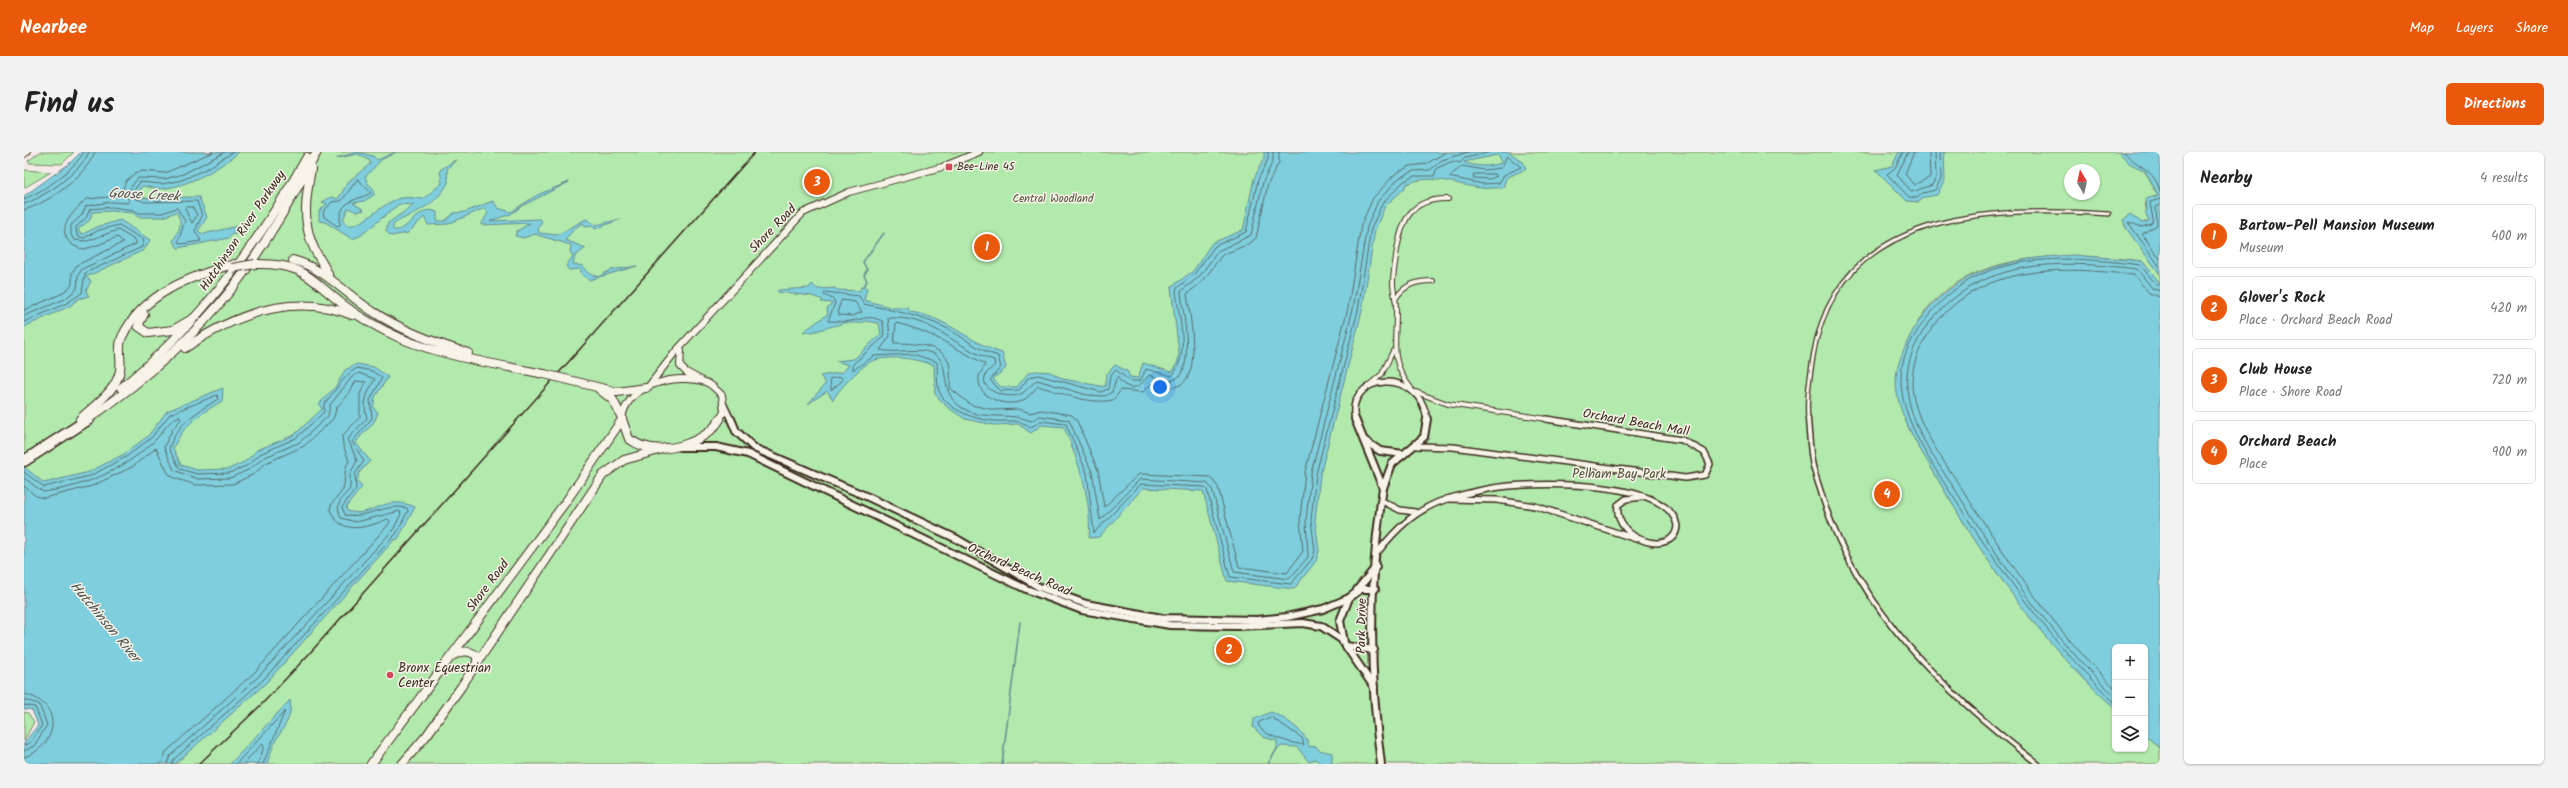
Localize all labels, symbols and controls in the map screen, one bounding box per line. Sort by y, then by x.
text: Nearbee [20,13,87,43]
text: Map [2410,17,2434,39]
text: Layers [2456,17,2494,39]
text: Share [2516,17,2548,39]
text: Find us [24,82,115,127]
button: Directions [2446,83,2544,125]
place label: Bee-Line 45 [957,158,1016,176]
marker: Bee-Line 45 [944,162,954,172]
north arrow [2064,164,2100,200]
street label: Hutchinson River Parkway [194,165,292,296]
text: Nearby [2200,165,2252,192]
pin: 3 [804,167,830,197]
text: 4 results [2480,168,2528,189]
water label: Goose Creek [108,182,183,208]
park label: Central Woodland [1013,190,1094,208]
street label: Shore Road [744,199,802,258]
text: Bartow-Pell Mansion Museum [2239,214,2435,238]
text: 1 [2212,226,2216,247]
text: 400 m [2491,226,2527,247]
pin: 1 [974,232,1000,262]
text: Museum [2239,238,2284,259]
text: Glover's Rock [2239,286,2325,310]
text: 2 [2210,298,2218,319]
text: 420 m [2490,298,2527,319]
text: Place · Orchard Beach Road [2239,310,2392,331]
text: Club House [2239,358,2312,382]
text: 3 [2210,370,2218,391]
text: 720 m [2491,370,2527,391]
your location [1150,377,1170,397]
text: Place · Shore Road [2239,382,2342,403]
street label: Orchard Beach Mall [1581,403,1691,443]
text: Orchard Beach [2239,430,2337,454]
text: 4 [2210,442,2218,463]
text: 900 m [2492,442,2527,463]
text: Place [2239,454,2267,475]
park label: Pelham Bay Park [1572,464,1667,485]
pin: 4 [1874,479,1900,509]
street label: Orchard Beach Road [964,538,1075,602]
street label: Shore Road [461,555,515,617]
water label: Hutchinson River [64,577,148,670]
street label: Park Drive [1351,598,1373,654]
pin: 2 [1216,635,1242,665]
map controls [2112,644,2148,752]
button: + [2112,644,2148,680]
place label: Bronx Equestrian Center [398,658,491,694]
marker: Bronx Equestrian Center [385,670,395,680]
button: − [2112,680,2148,716]
button: layers [2112,716,2148,752]

